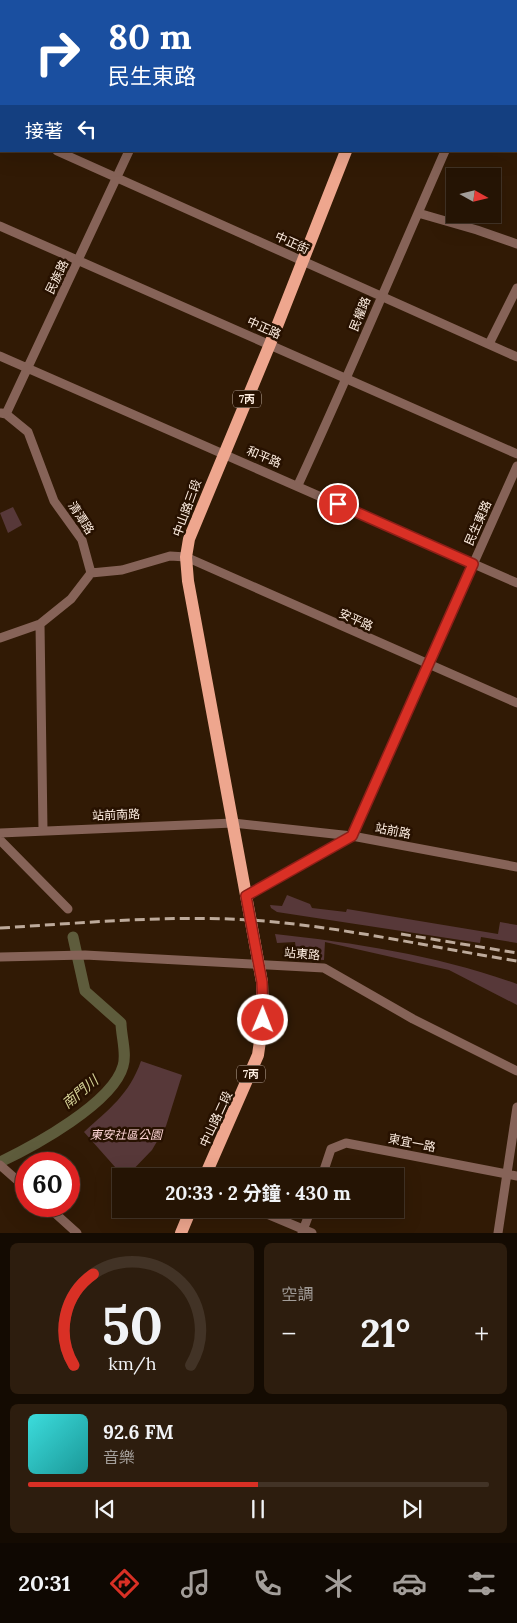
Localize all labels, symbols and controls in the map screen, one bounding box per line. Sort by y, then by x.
text: 80 m [108,14,192,59]
icon: right [25,20,90,85]
text: 民生東路 [108,62,196,90]
icon: left [73,115,101,143]
text: 接著 [25,119,63,143]
north arrow [446,168,501,222]
map controls [446,168,501,223]
street label: 中正街 [273,228,312,257]
street label: 民族路 [42,257,71,296]
street label: 民權路 [346,294,373,333]
street label: 中正路 [245,313,284,342]
road number: 7丙 [233,390,261,408]
street label: 和平路 [245,443,284,470]
street label: 中山路三段 [169,477,204,539]
pin [317,483,359,525]
icon: arrive [324,490,352,518]
street label: 民生東路 [461,498,494,548]
street label: 清潭路 [65,499,98,537]
street label: 安平路 [337,605,376,634]
street label: 站前南路 [92,806,140,823]
street label: 站前路 [374,820,412,841]
street label: 站東路 [283,944,321,963]
position arrow [236,993,288,1045]
road number: 7丙 [237,1066,265,1082]
water label: 南門川 [58,1070,103,1112]
street label: 中山路二段 [196,1088,235,1149]
park label: 東安社區公園 [90,1127,164,1142]
street label: 東宜一路 [387,1131,437,1154]
speed limit sign: 60 [15,1152,80,1217]
text: 20:33 · 2 分鐘 · 430 m [165,1181,351,1205]
text: 空調 [282,1284,314,1304]
text: 50 [101,1292,162,1358]
text: 21° [360,1309,410,1357]
text: − [282,1316,296,1352]
text: + [474,1316,489,1352]
text: km/h [108,1352,156,1375]
text: 92.6 FM [103,1420,174,1444]
text: 音樂 [103,1447,135,1467]
icon: previous [91,1495,119,1523]
icon: pause [244,1495,272,1523]
icon: next [398,1495,426,1523]
icon: directions [107,1566,142,1601]
icon: music [178,1566,213,1601]
icon: phone [250,1566,285,1601]
icon: climate [321,1566,356,1601]
icon: car [392,1566,427,1601]
icon: filters [464,1566,499,1601]
text: 20:31 [18,1569,71,1597]

